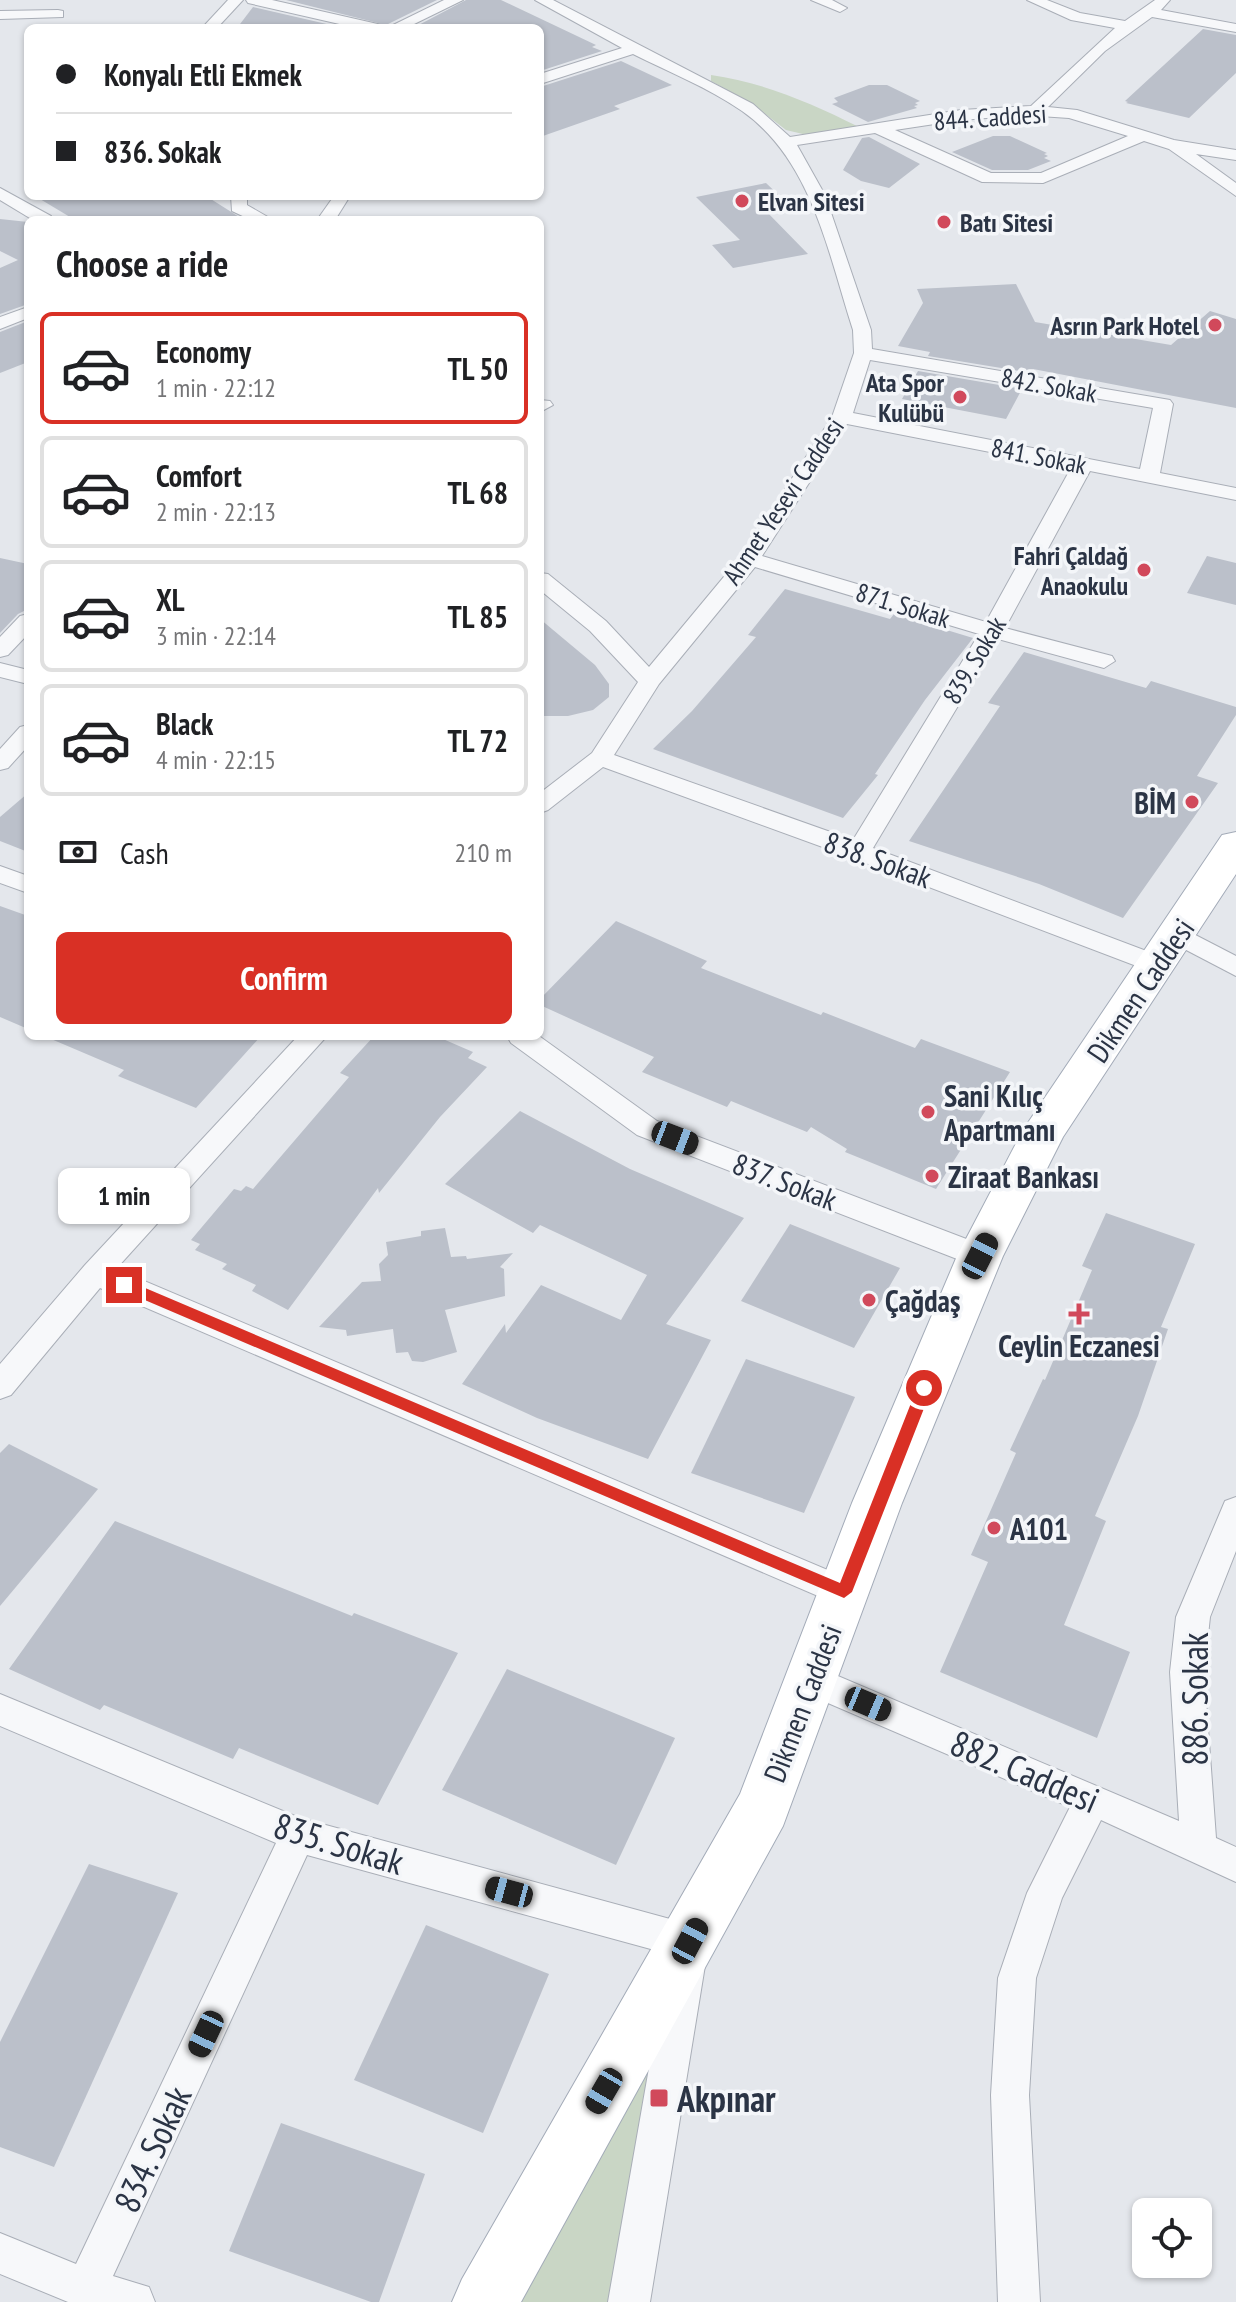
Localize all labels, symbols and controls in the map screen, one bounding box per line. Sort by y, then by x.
text: Konyalı Etli Ekmek [104,55,302,94]
street label: 844. Caddesi [932,97,1048,137]
text: 836. Sokak [104,132,221,171]
place label: Elvan Sitesi [758,185,865,218]
marker: Elvan Sitesi [733,192,751,210]
place label: Batı Sitesi [960,206,1053,239]
marker: Batı Sitesi [935,213,953,231]
text: Choose a ride [56,240,228,287]
place label: Asrın Park Hotel [1049,309,1200,342]
marker: Asrın Park Hotel [1206,316,1224,334]
icon: car [60,332,132,404]
text: Economy [156,332,251,371]
text: TL 50 [448,349,508,388]
street label: 842. Sokak [999,360,1099,410]
place label: Ata Spor Kulübü [865,366,944,429]
text: 1 min · 22:12 [156,371,276,404]
marker: Ata Spor Kulübü [951,388,969,406]
street label: Ahmet Yesevi Caddesi [715,411,851,591]
street label: 841. Sokak [989,431,1089,481]
icon: car [60,456,132,528]
text: Comfort [156,456,242,495]
text: TL 68 [448,473,508,512]
text: 2 min · 22:13 [156,495,276,528]
place label: Fahri Çaldağ Anaokulu [1014,539,1128,602]
marker: Fahri Çaldağ Anaokulu [1135,561,1153,579]
street label: 871. Sokak [852,575,954,635]
icon: car [60,580,132,652]
text: XL [156,580,185,619]
text: TL 85 [448,597,508,636]
street label: 839. Sokak [935,610,1013,710]
text: 3 min · 22:14 [156,619,276,652]
icon: car [60,704,132,776]
text: Black [156,704,213,743]
text: TL 72 [448,721,508,760]
text: 4 min · 22:15 [156,743,276,776]
place label: BİM [1134,783,1176,822]
marker: BİM [1183,793,1201,811]
street label: 838. Sokak [819,822,937,896]
icon: cash [56,830,100,874]
text: Cash [120,833,169,872]
text: 210 m [454,836,512,869]
street label: Dikmen Caddesi [1077,910,1203,1070]
button: Confirm [56,932,512,1024]
place label: Sani Kılıç Apartmanı [943,1076,1056,1149]
marker: Sani Kılıç Apartmanı [919,1103,937,1121]
car [648,1118,702,1158]
street label: 837. Sokak [727,1143,843,1219]
place label: Ziraat Bankası [948,1157,1099,1196]
marker: Ziraat Bankası [923,1167,941,1185]
callout: 1 min [58,1169,190,1225]
text: 1 min [98,1179,150,1212]
car [958,1229,1002,1283]
route end [106,1267,142,1303]
place label: Çağdaş [885,1281,960,1320]
marker: Çağdaş [860,1291,878,1309]
marker: Ceylin Eczanesi [1070,1305,1088,1323]
place label: Ceylin Eczanesi [998,1326,1160,1365]
route start [906,1370,942,1406]
place label: A101 [1009,1509,1068,1548]
marker: A101 [985,1519,1003,1537]
street label: Dikmen Caddesi [754,1619,850,1787]
street label: 886. Sokak [1171,1632,1218,1766]
car [841,1684,895,1724]
street label: 882. Caddesi [944,1719,1106,1823]
street label: 835. Sokak [268,1801,410,1885]
car [483,1874,535,1910]
car [668,1914,712,1968]
car [185,2007,227,2061]
car [582,2064,626,2118]
place label: Akpınar [676,2075,776,2122]
street label: 834. Sokak [102,2079,202,2219]
marker: Akpınar [648,2087,670,2109]
map controls [1132,2198,1212,2278]
button: locate [1132,2198,1212,2278]

